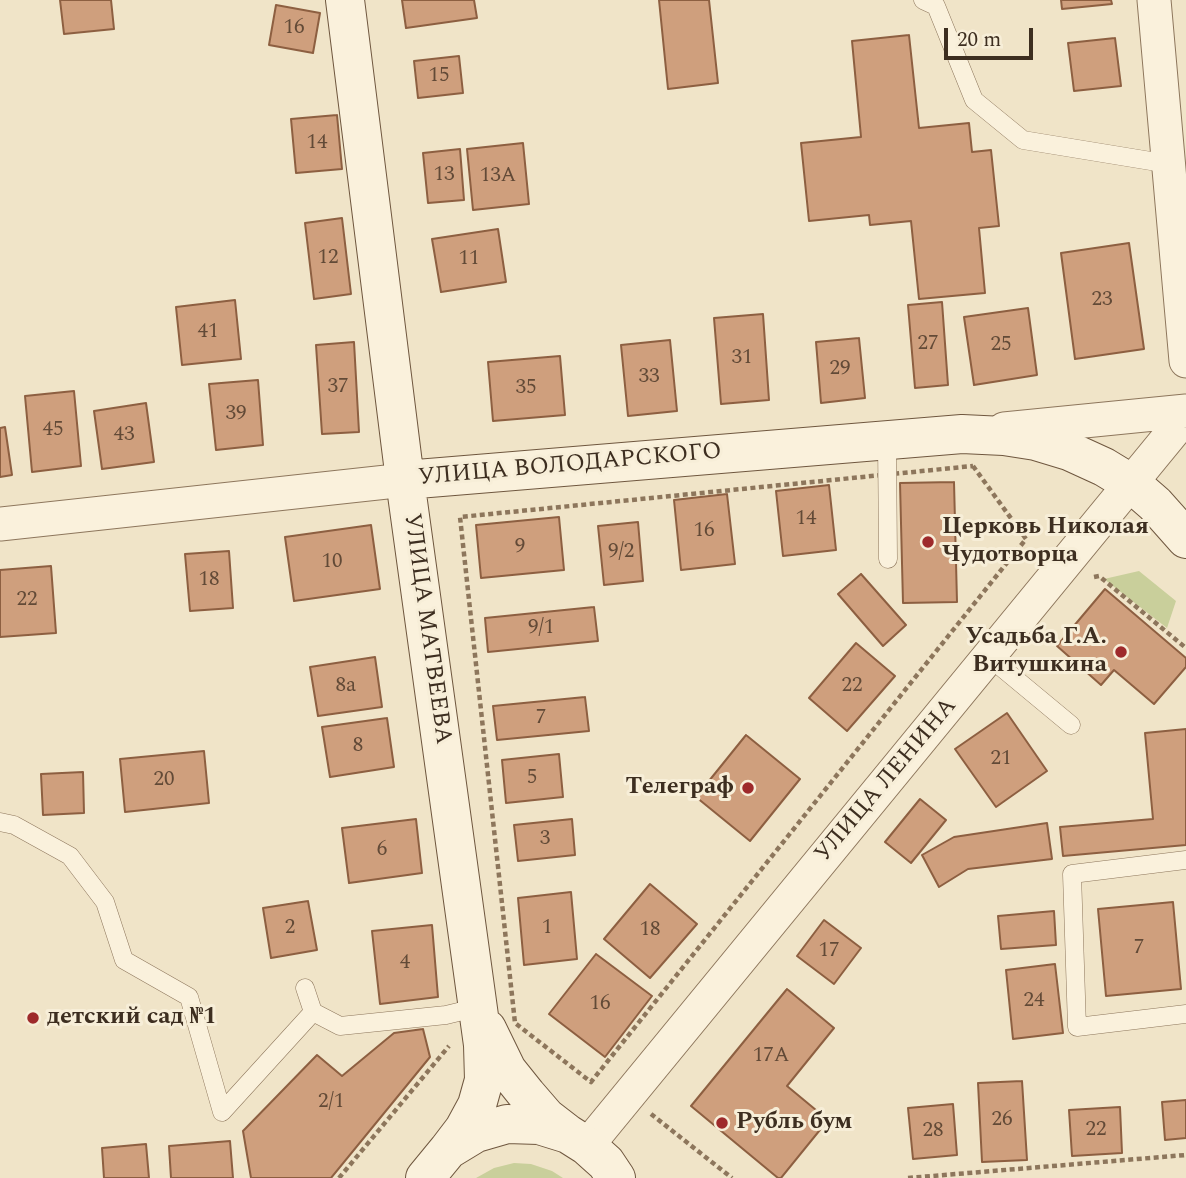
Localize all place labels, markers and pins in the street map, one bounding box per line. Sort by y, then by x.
place label: Церковь Николая Чудотворца [942,514,1149,570]
marker: Церковь Николая Чудотворца [920,534,936,550]
place label: Усадьба Г.А. Витушкина [966,624,1107,680]
marker: Усадьба Г.А. Витушкина [1113,644,1129,660]
place label: Телеграф [626,774,734,802]
marker: Телеграф [740,780,756,796]
place label: детский сад №1 [47,1004,217,1032]
marker: детский сад №1 [25,1010,41,1026]
place label: Рубль бум [736,1109,852,1137]
marker: Рубль бум [714,1115,730,1131]

